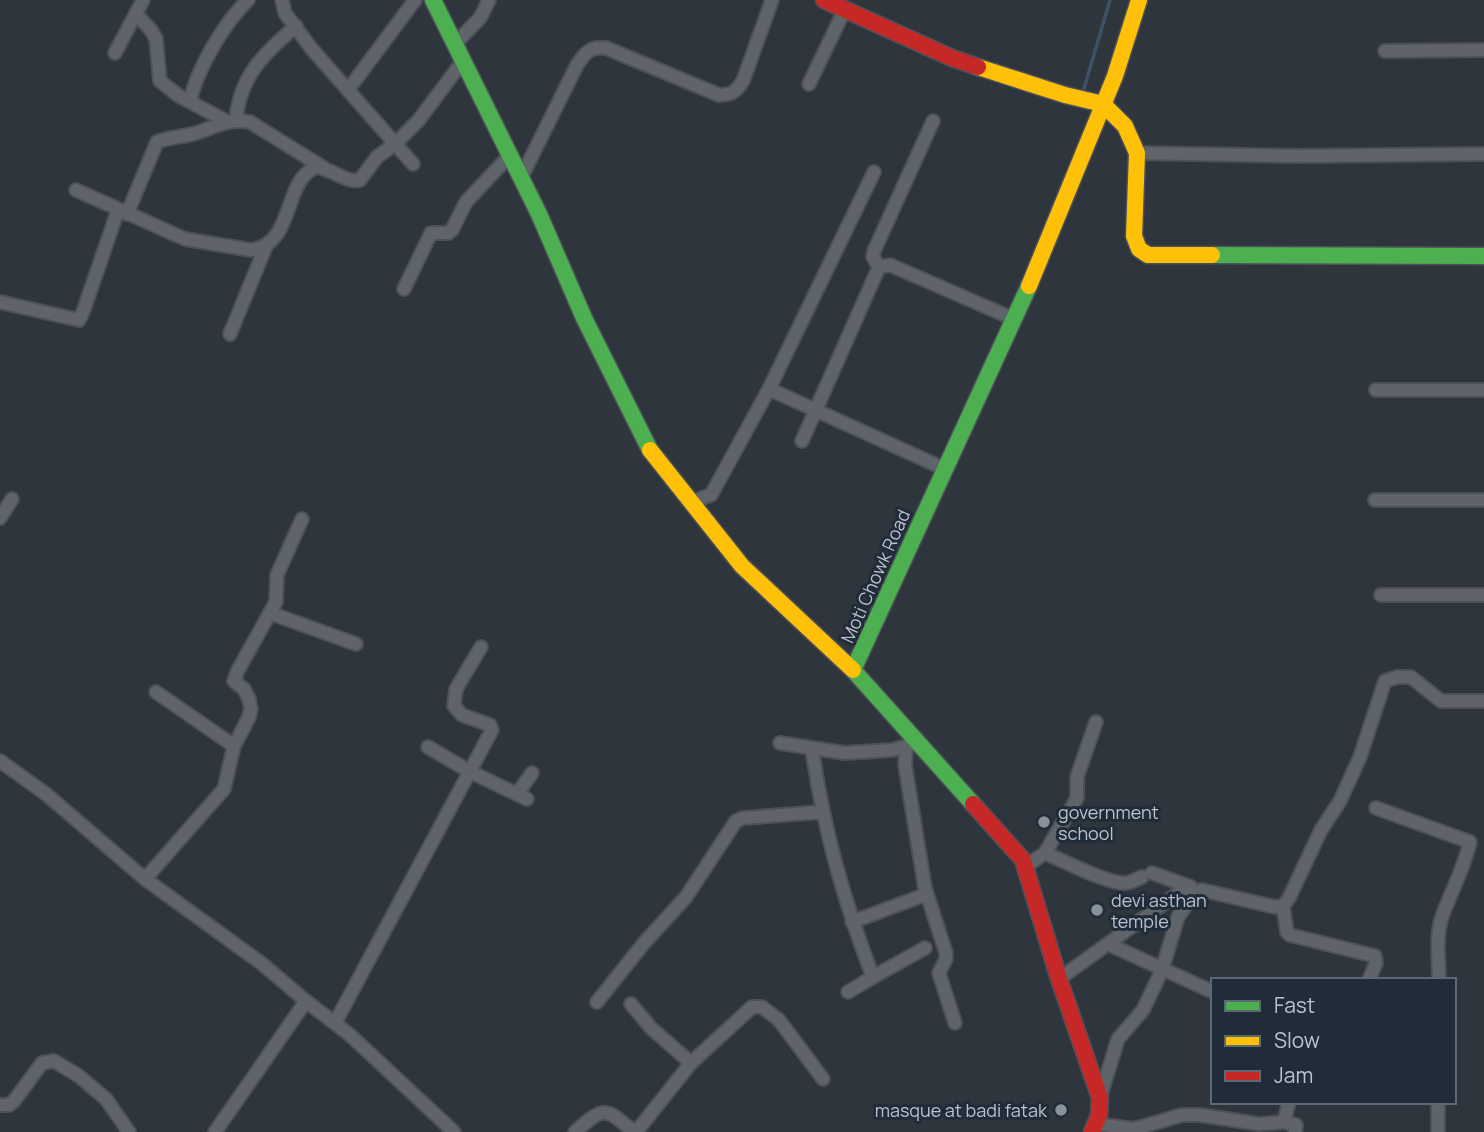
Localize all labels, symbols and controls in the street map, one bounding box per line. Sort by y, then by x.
street label: Moti Chowk Road [835,506,915,646]
place label: government school [1058,800,1159,845]
marker: government school [1036,814,1052,830]
place label: devi asthan temple [1111,888,1207,933]
marker: devi asthan temple [1089,902,1105,918]
legend [1211,978,1456,1104]
text: Fast [1274,991,1315,1019]
text: Slow [1274,1026,1320,1054]
text: Jam [1274,1061,1313,1089]
place label: masque at badi fatak [875,1098,1048,1122]
marker: masque at badi fatak [1053,1102,1069,1118]

